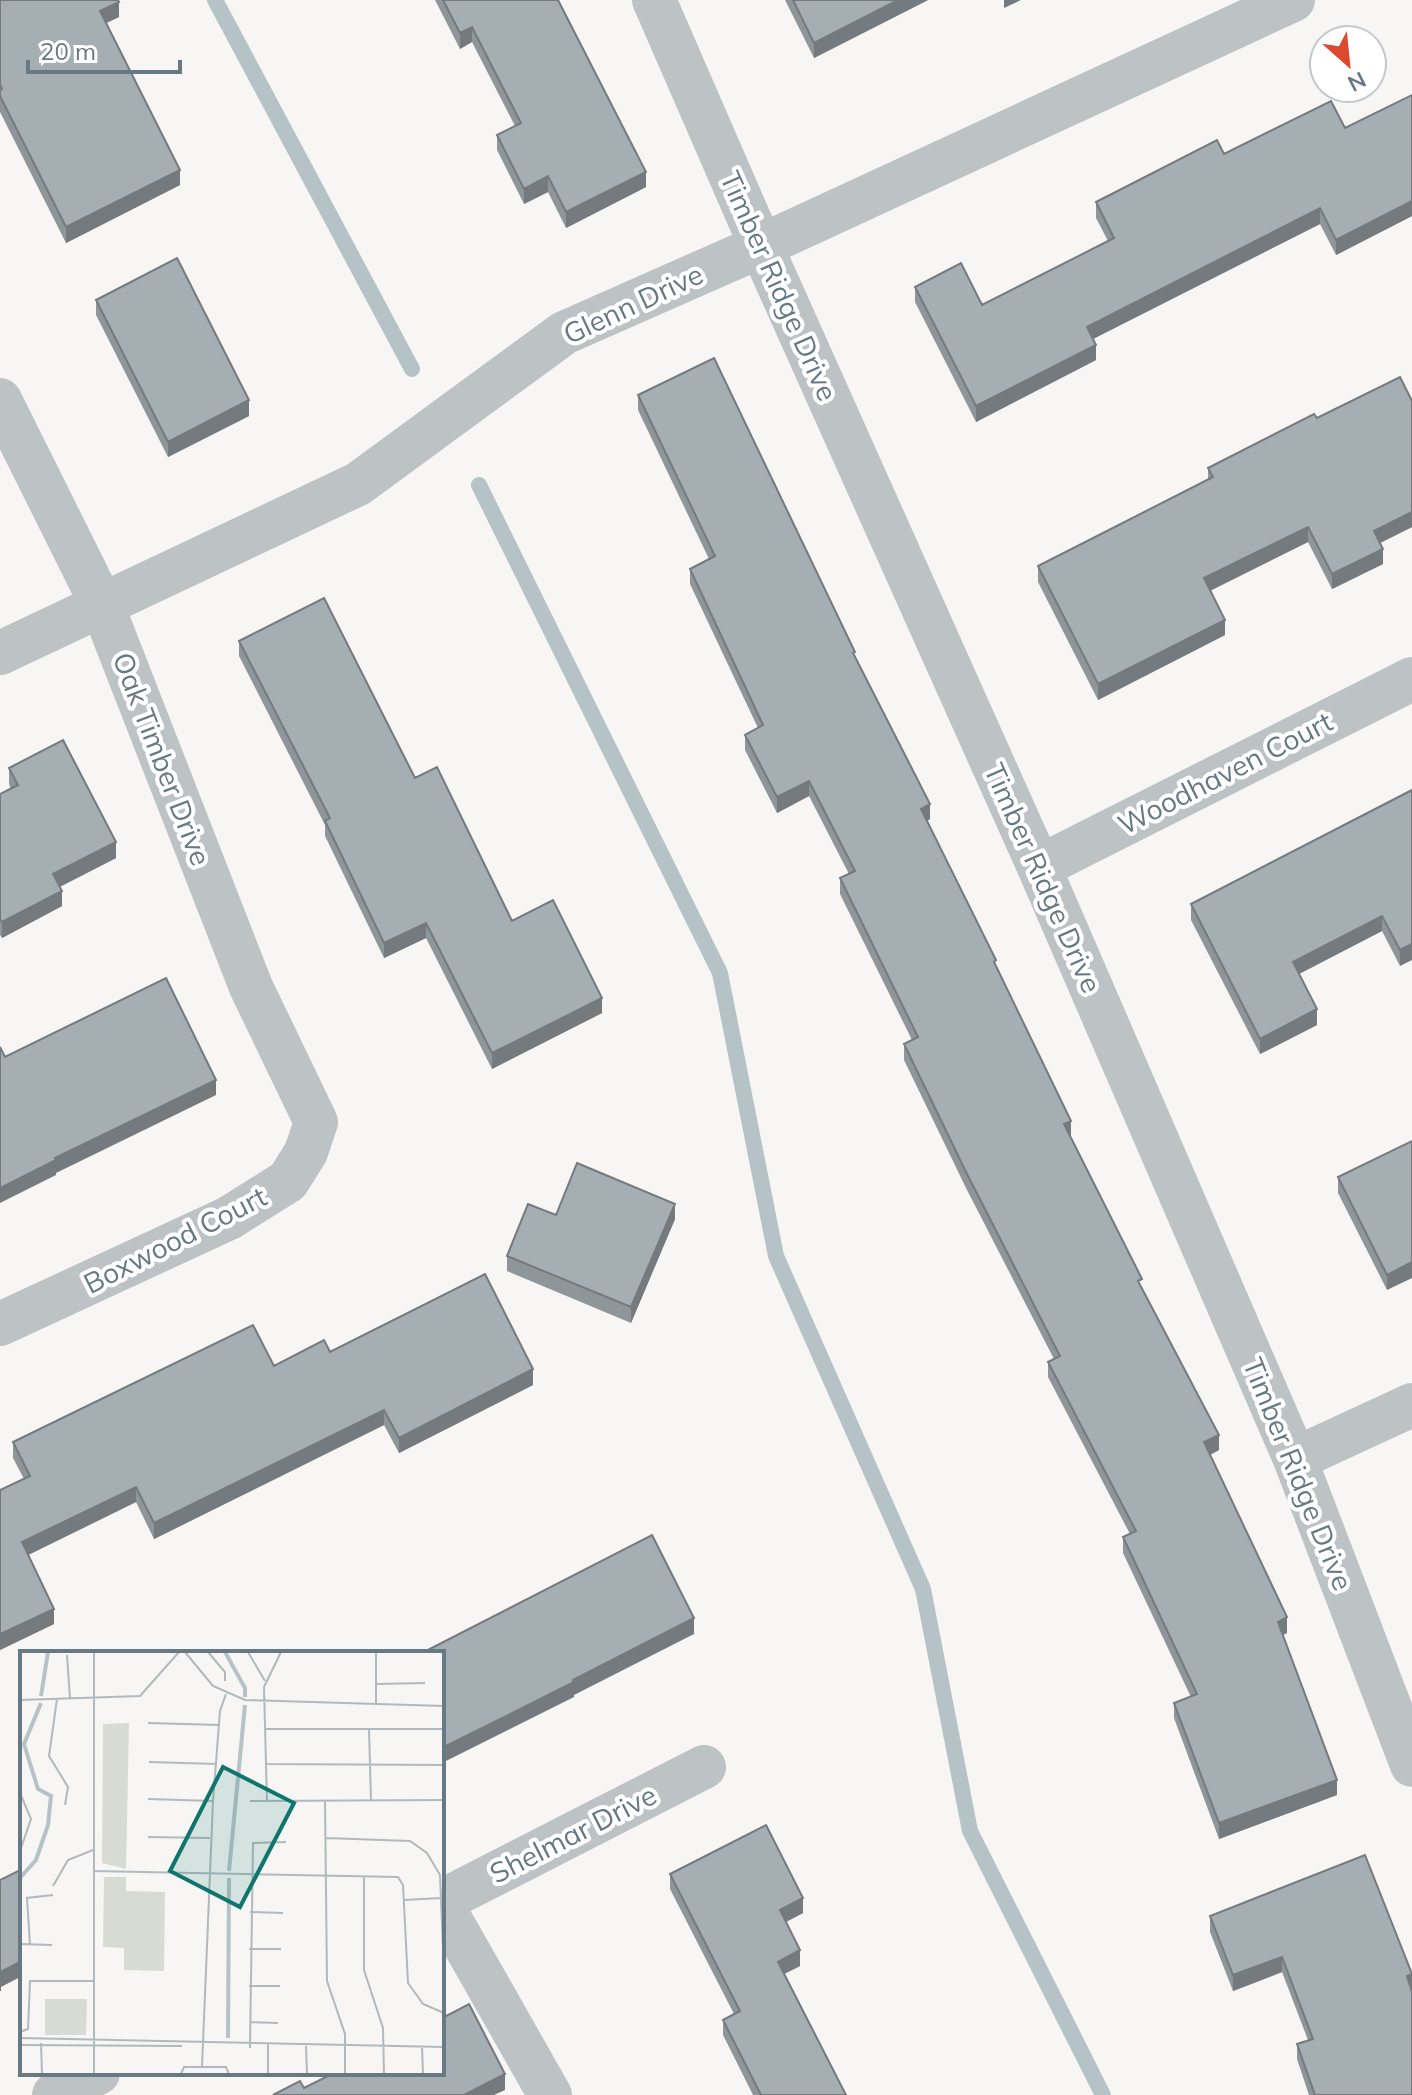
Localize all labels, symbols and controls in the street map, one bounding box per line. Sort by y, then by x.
scale bar [28,24,180,74]
north arrow [1308,24,1388,104]
text: 20 m [40,36,96,66]
text: N [1343,66,1371,98]
street label: Timber Ridge Drive [713,166,846,406]
street label: Glenn Drive [557,256,708,351]
street label: Oak Timber Drive [106,647,219,870]
street label: Woodhaven Court [1112,703,1338,842]
street label: Timber Ridge Drive [977,758,1110,998]
street label: Boxwood Court [77,1178,272,1301]
street label: Timber Ridge Drive [1236,1352,1361,1595]
inset map [20,1651,444,2075]
street label: Shelmar Drive [484,1777,662,1891]

